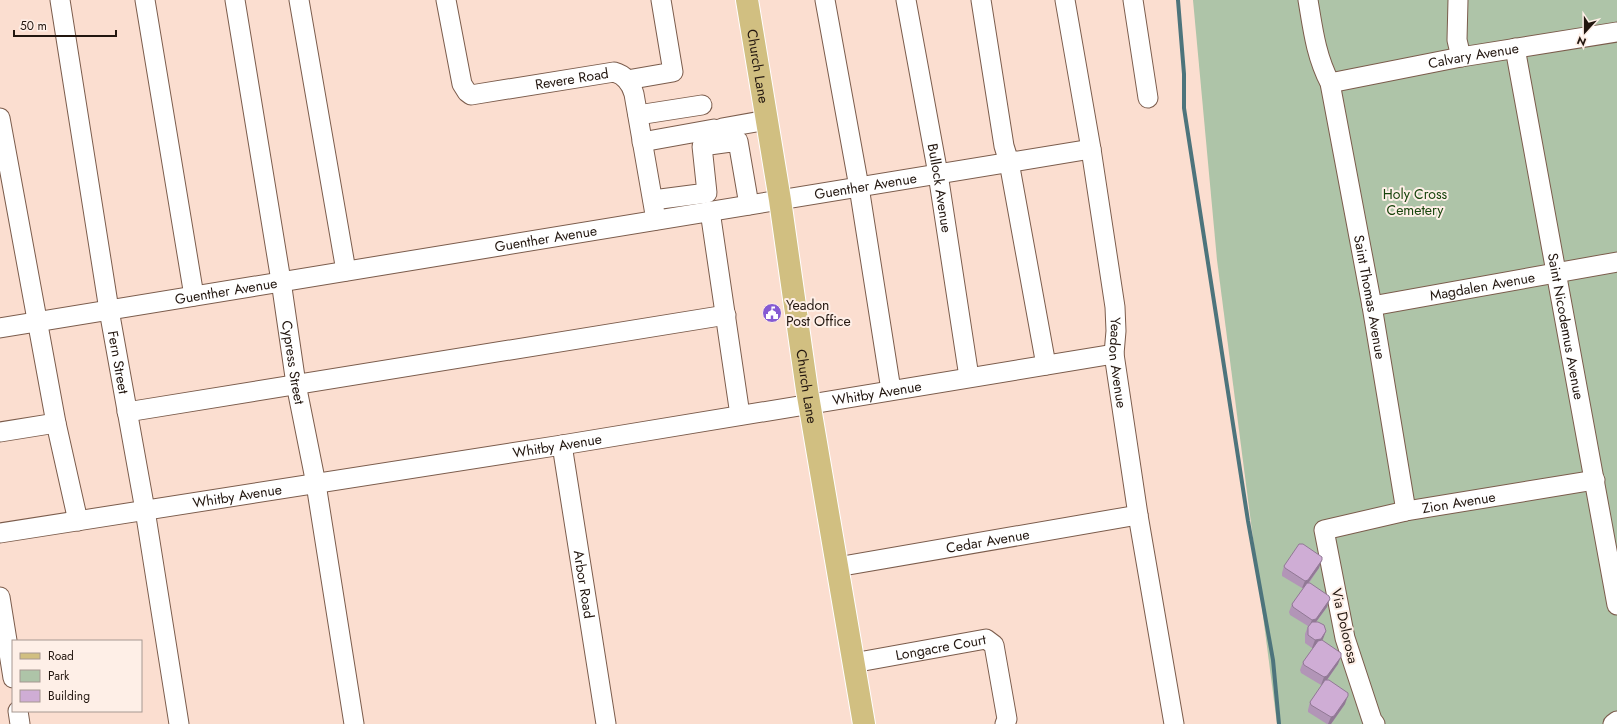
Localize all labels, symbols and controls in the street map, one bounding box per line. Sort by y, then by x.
scale bar [14,12,116,38]
north arrow [1565,12,1605,52]
text: 50 m [20,17,47,35]
street label: Church Lane [742,28,774,105]
text: N [1574,32,1588,50]
street label: Calvary Avenue [1426,38,1520,73]
street label: Revere Road [534,63,610,95]
street label: Bullock Avenue [923,142,957,234]
street label: Guenther Avenue [813,168,918,204]
park label: Holy Cross Cemetery [1383,184,1448,220]
street label: Guenther Avenue [493,220,598,257]
street label: Saint Thomas Avenue [1349,233,1391,361]
street label: Saint Nicodemus Avenue [1543,251,1589,401]
street label: Magdalen Avenue [1428,267,1536,305]
street label: Guenther Avenue [173,273,279,309]
place label: Yeadon Post Office [786,295,851,331]
public building icon: Yeadon Post Office [761,302,783,324]
street label: Yeadon Avenue [1104,317,1132,409]
street label: Cypress Street [277,319,310,407]
street label: Fern Street [103,329,134,396]
street label: Church Lane [791,348,823,425]
street label: Whitby Avenue [831,376,923,410]
street label: Whitby Avenue [511,429,603,463]
street label: Whitby Avenue [191,479,283,513]
street label: Zion Avenue [1421,486,1497,518]
street label: Cedar Avenue [945,524,1031,558]
street label: Arbor Road [569,549,599,620]
street label: Via Dolorosa [1327,586,1363,666]
street label: Longacre Court [894,629,988,665]
legend [12,640,142,712]
text: Road [48,647,74,665]
text: Park [48,667,70,685]
text: Building [48,687,90,705]

